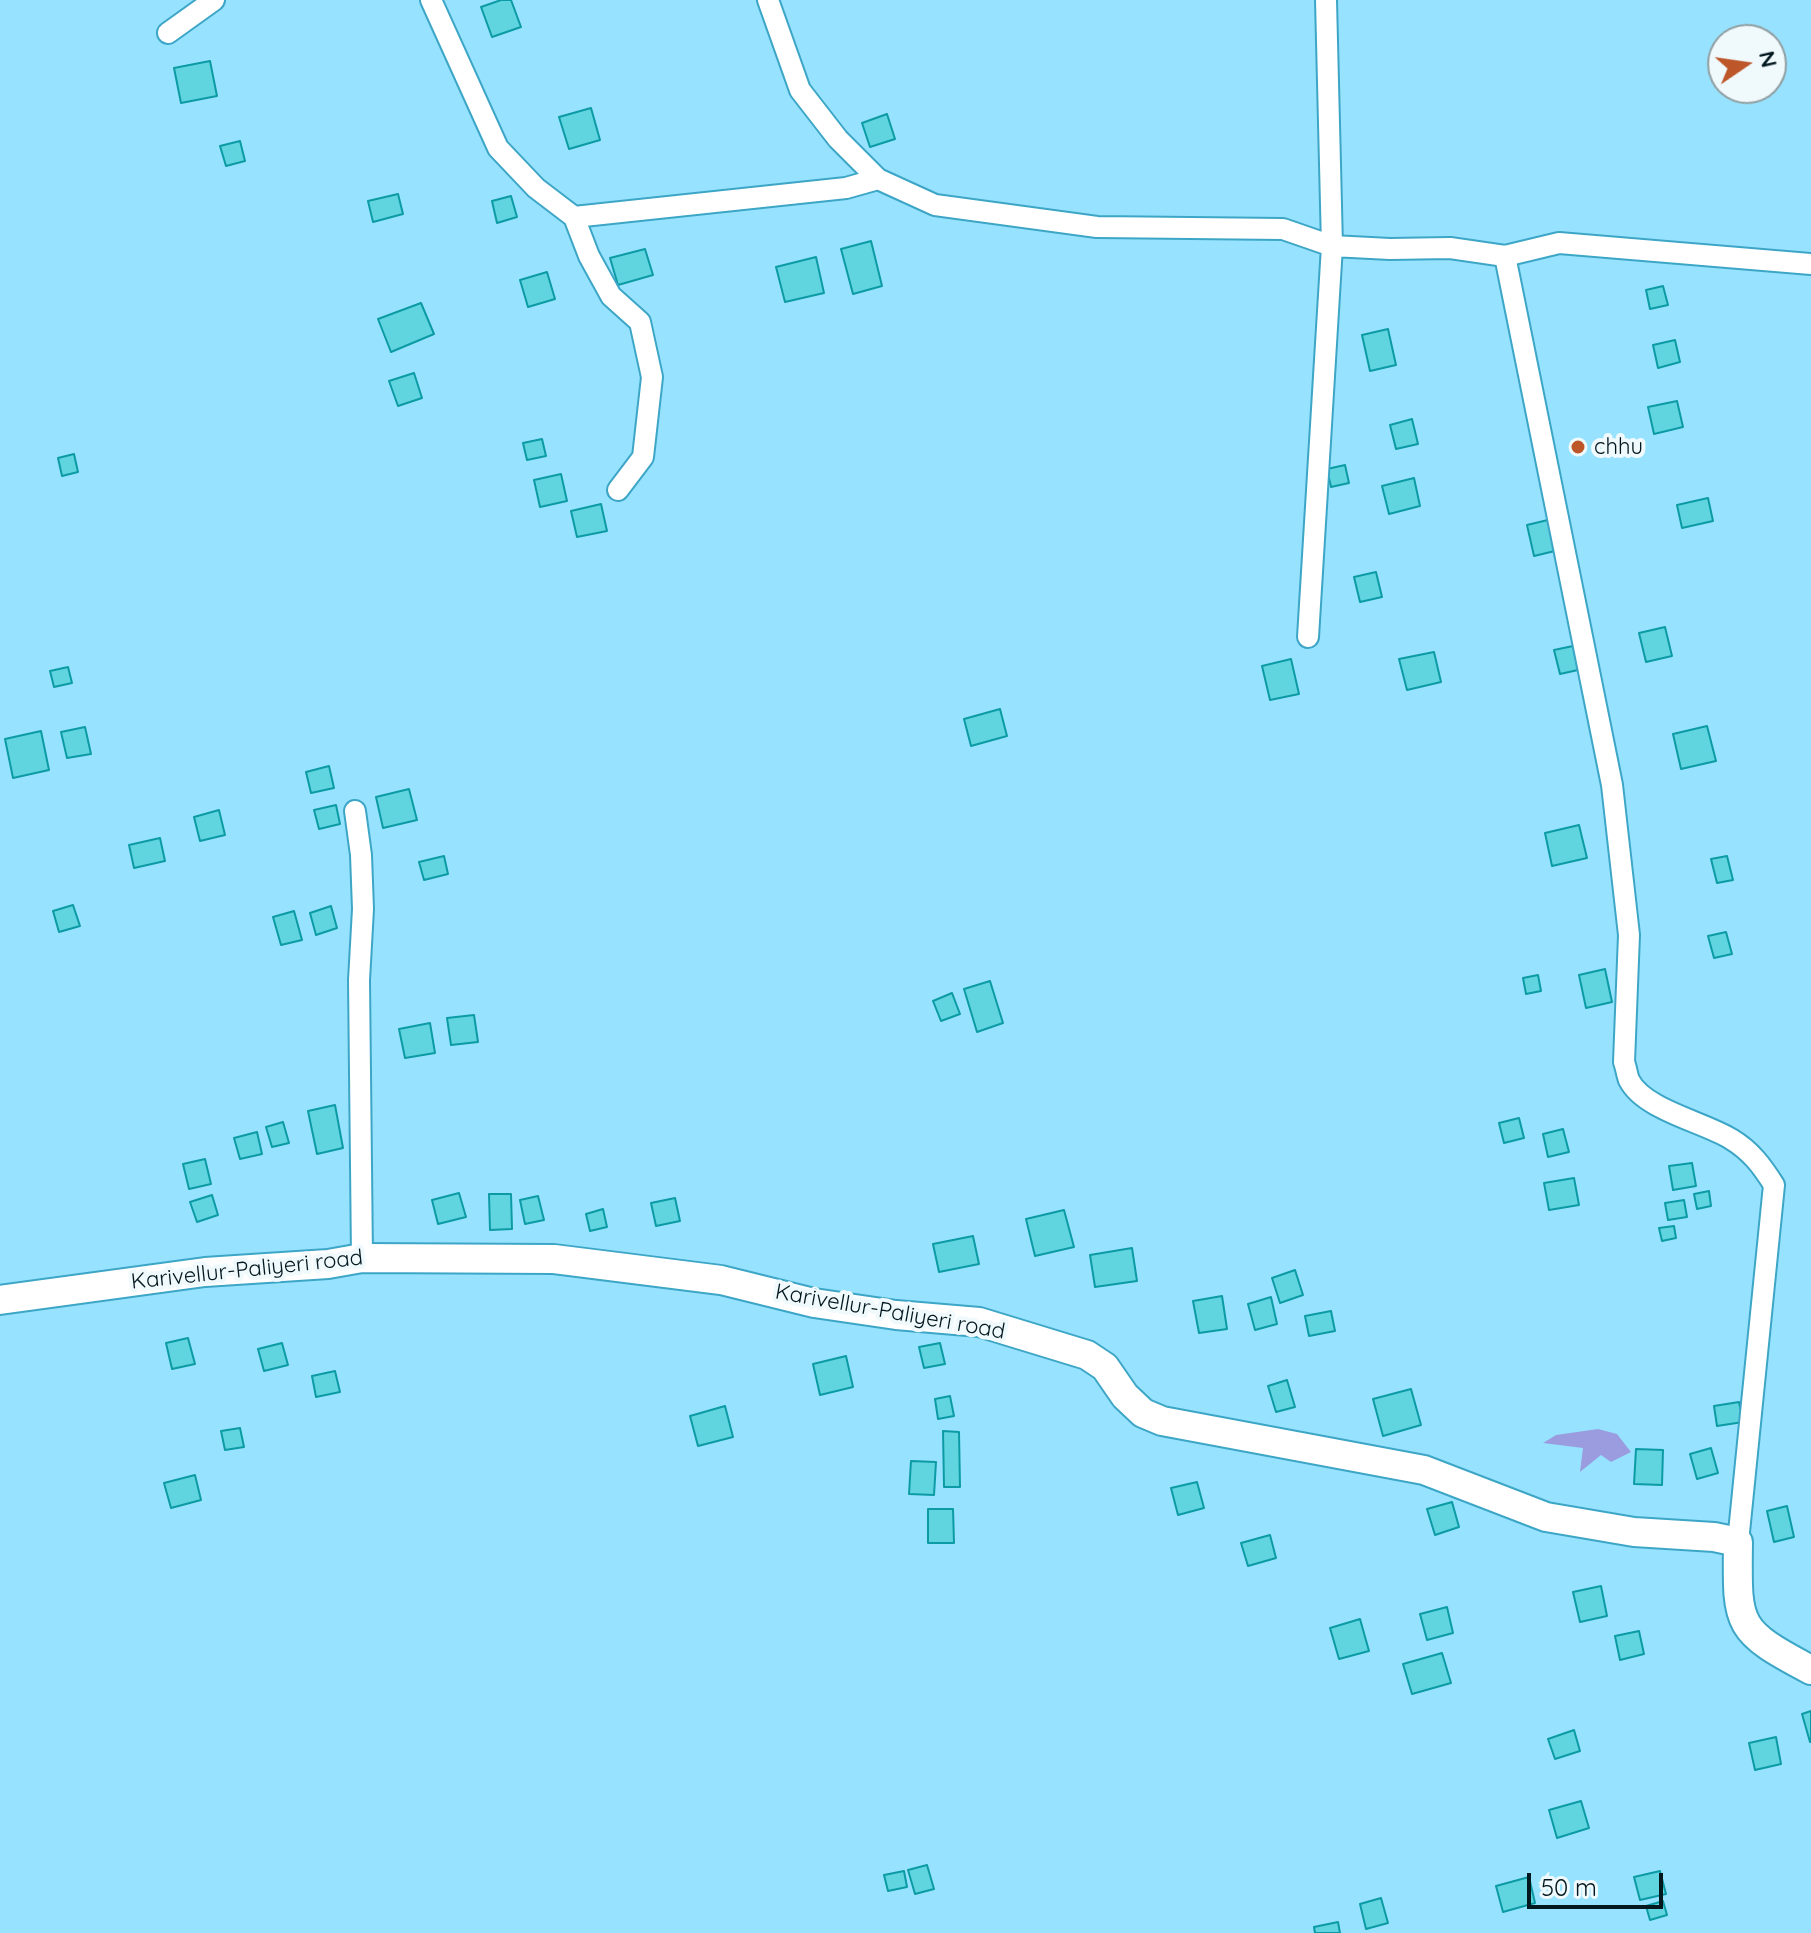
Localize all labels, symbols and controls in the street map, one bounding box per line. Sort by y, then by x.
north arrow [1707,24,1787,104]
text: N [1753,48,1784,70]
place label: chhu [1594,434,1643,460]
marker: chhu [1569,438,1587,456]
street label: Karivellur-Paliyeri road [130,1245,364,1295]
street label: Karivellur-Paliyeri road [773,1279,1007,1345]
scale bar [1531,1857,1667,1907]
text: 50 m [1541,1872,1597,1902]

